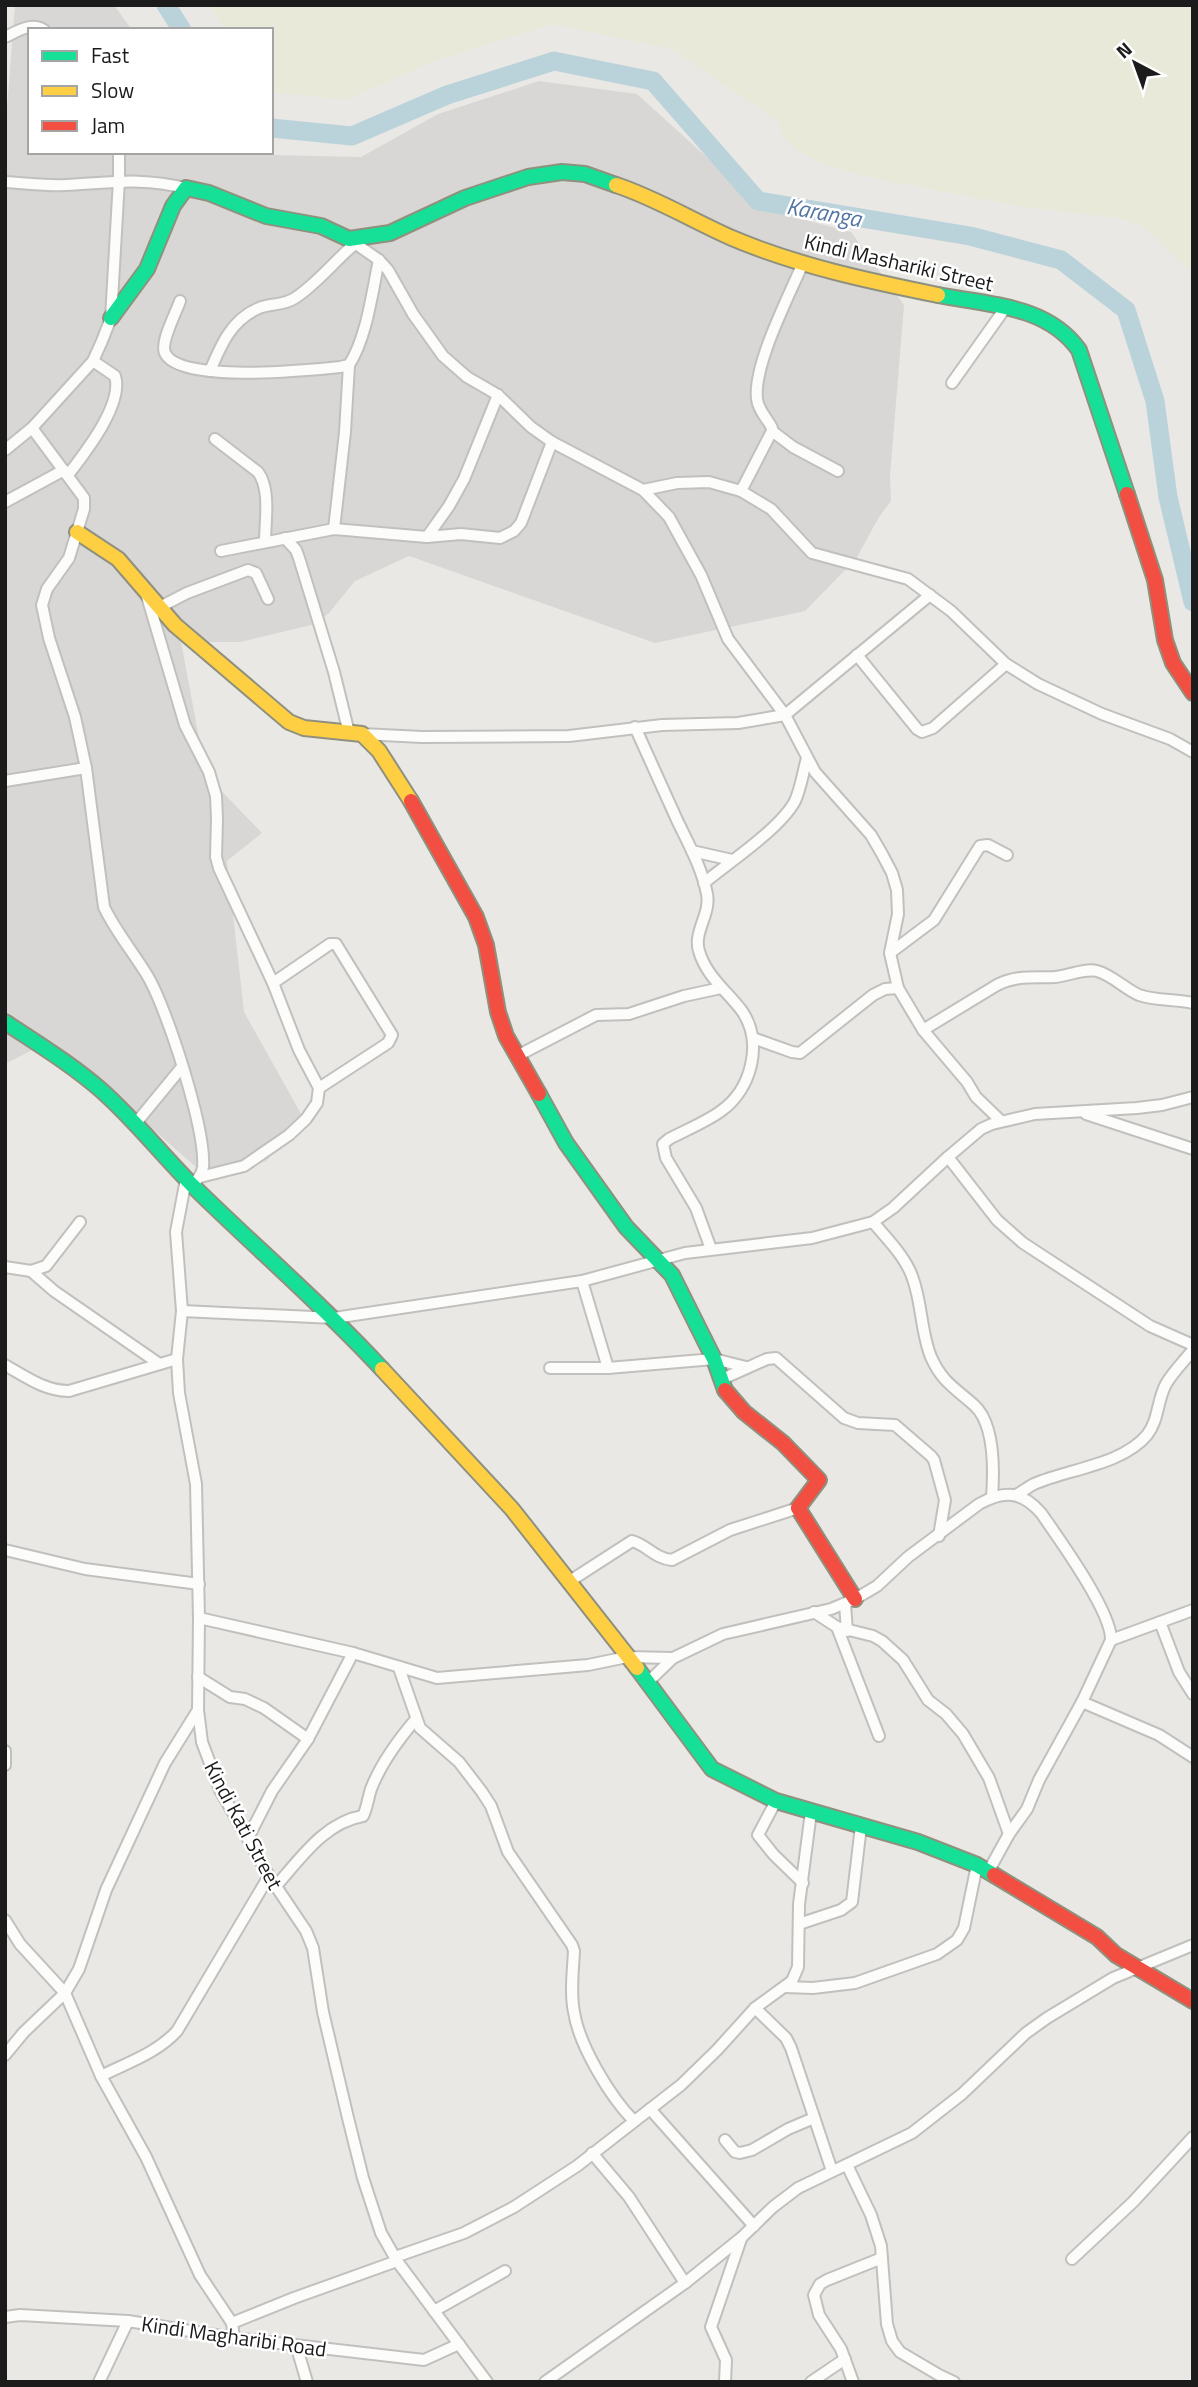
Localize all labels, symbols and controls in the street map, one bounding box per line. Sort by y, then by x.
legend [28,28,273,154]
north arrow [1100,28,1170,98]
text: N [1109,35,1138,65]
text: Fast [91,39,130,71]
text: Slow [91,74,134,106]
text: Jam [91,109,125,141]
water label: Karanga [784,188,866,236]
street label: Kindi Mashariki Street [801,225,997,299]
street label: Kindi Kati Street [197,1755,292,1895]
street label: Kindi Magharibi Road [139,2307,329,2365]

